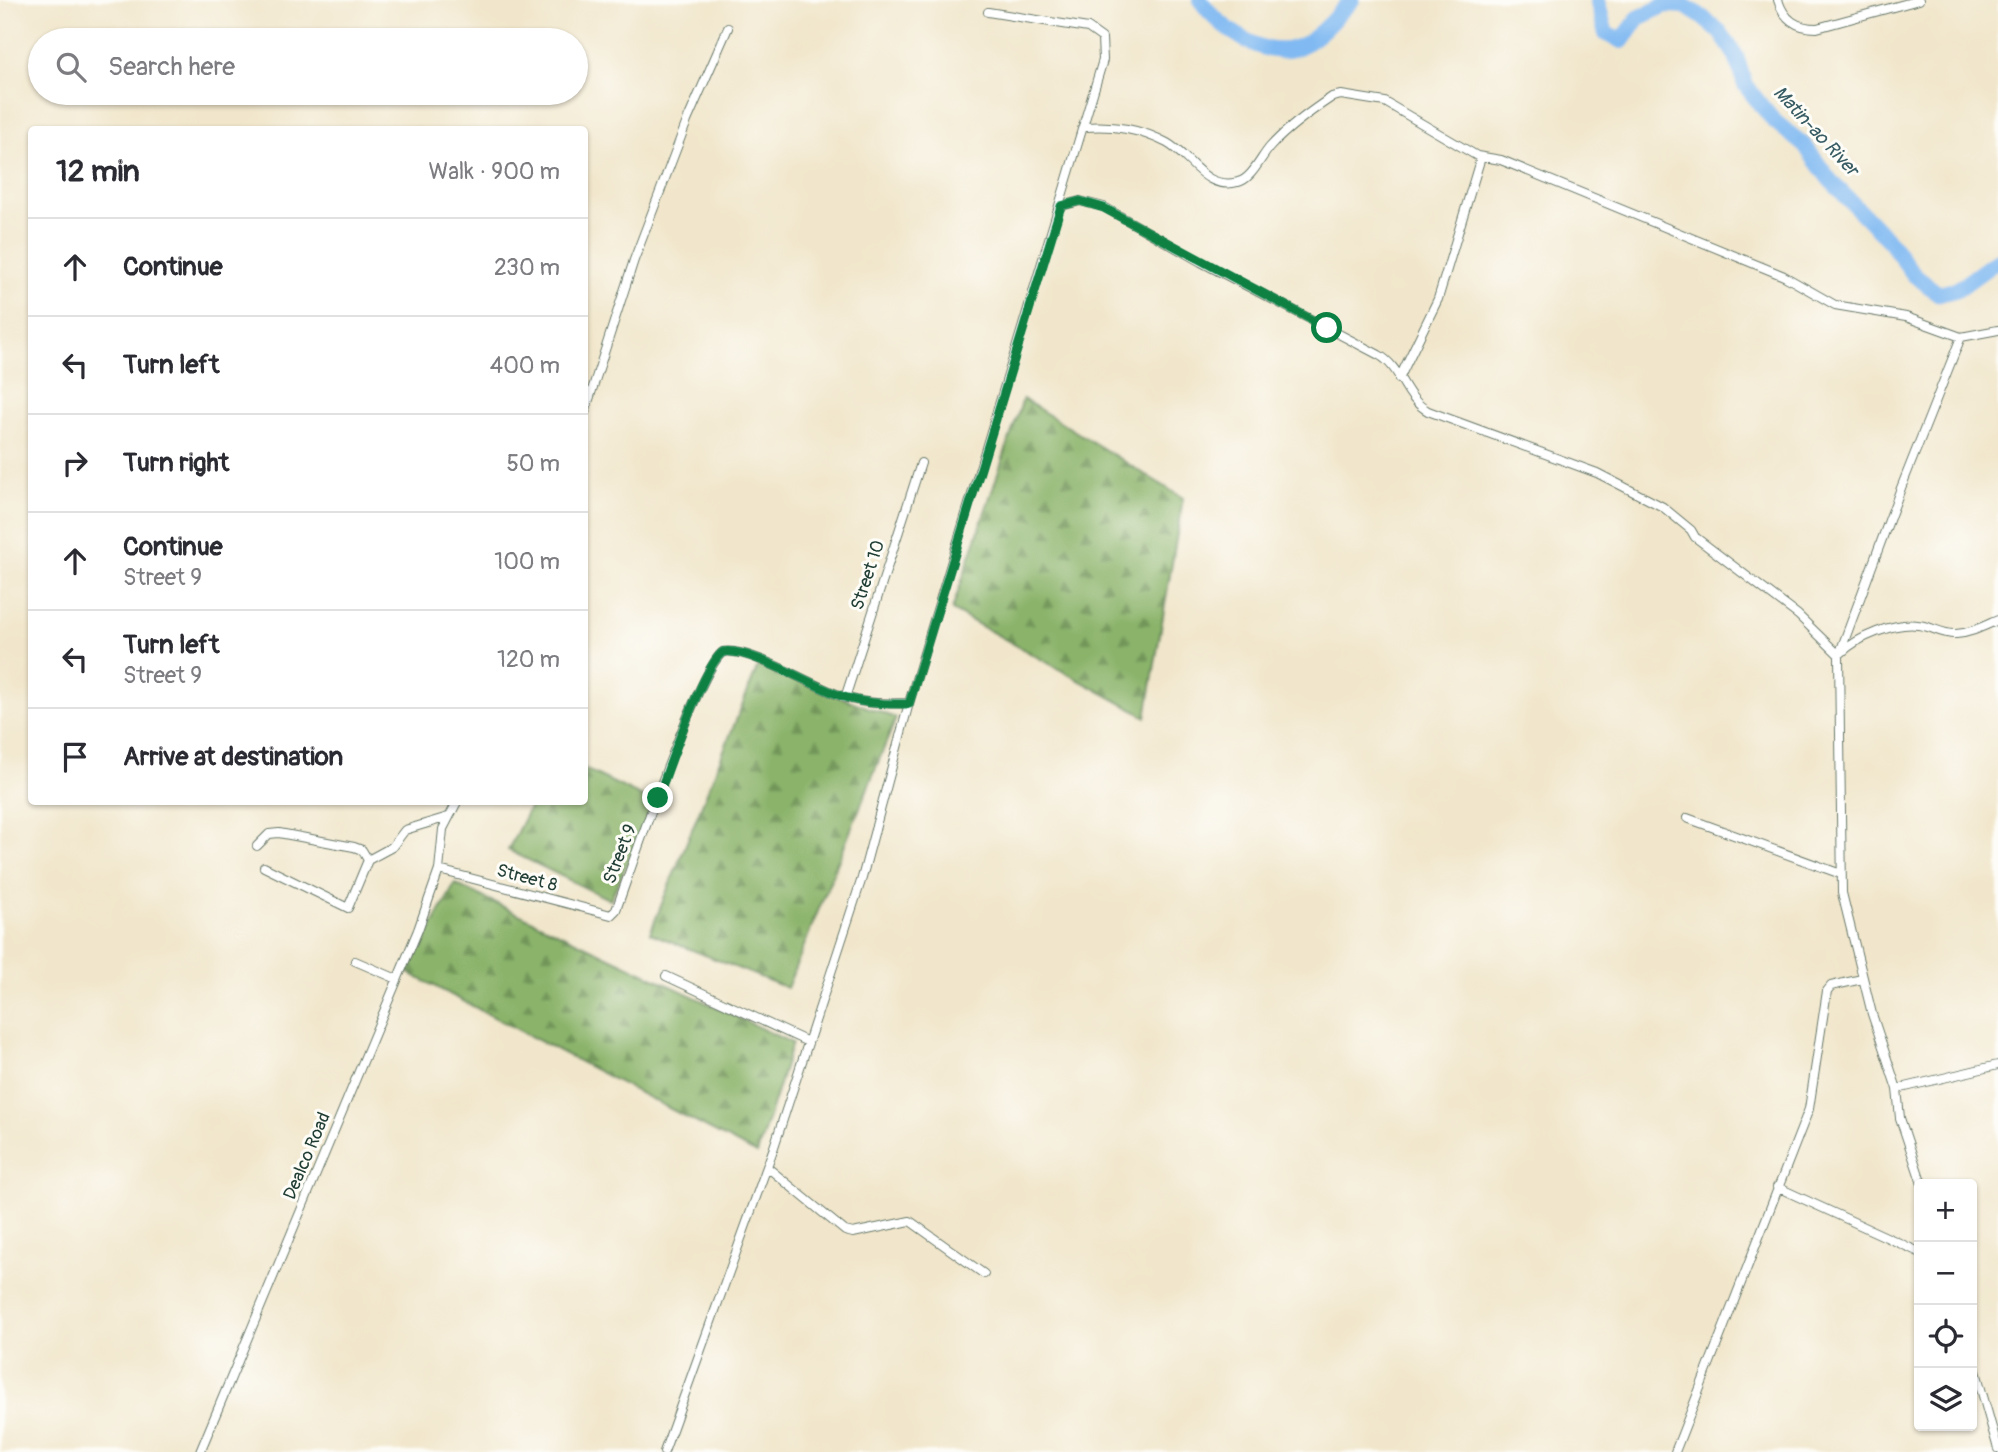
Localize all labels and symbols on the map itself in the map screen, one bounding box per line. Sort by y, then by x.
water label: Matin-ao River [1768,81,1865,183]
route start [1311,312,1342,343]
street label: Street 10 [846,537,890,613]
route end [642,782,673,813]
street label: Street 9 [598,821,642,887]
street label: Street 8 [494,859,560,897]
street label: Dealco Road [278,1109,336,1203]

